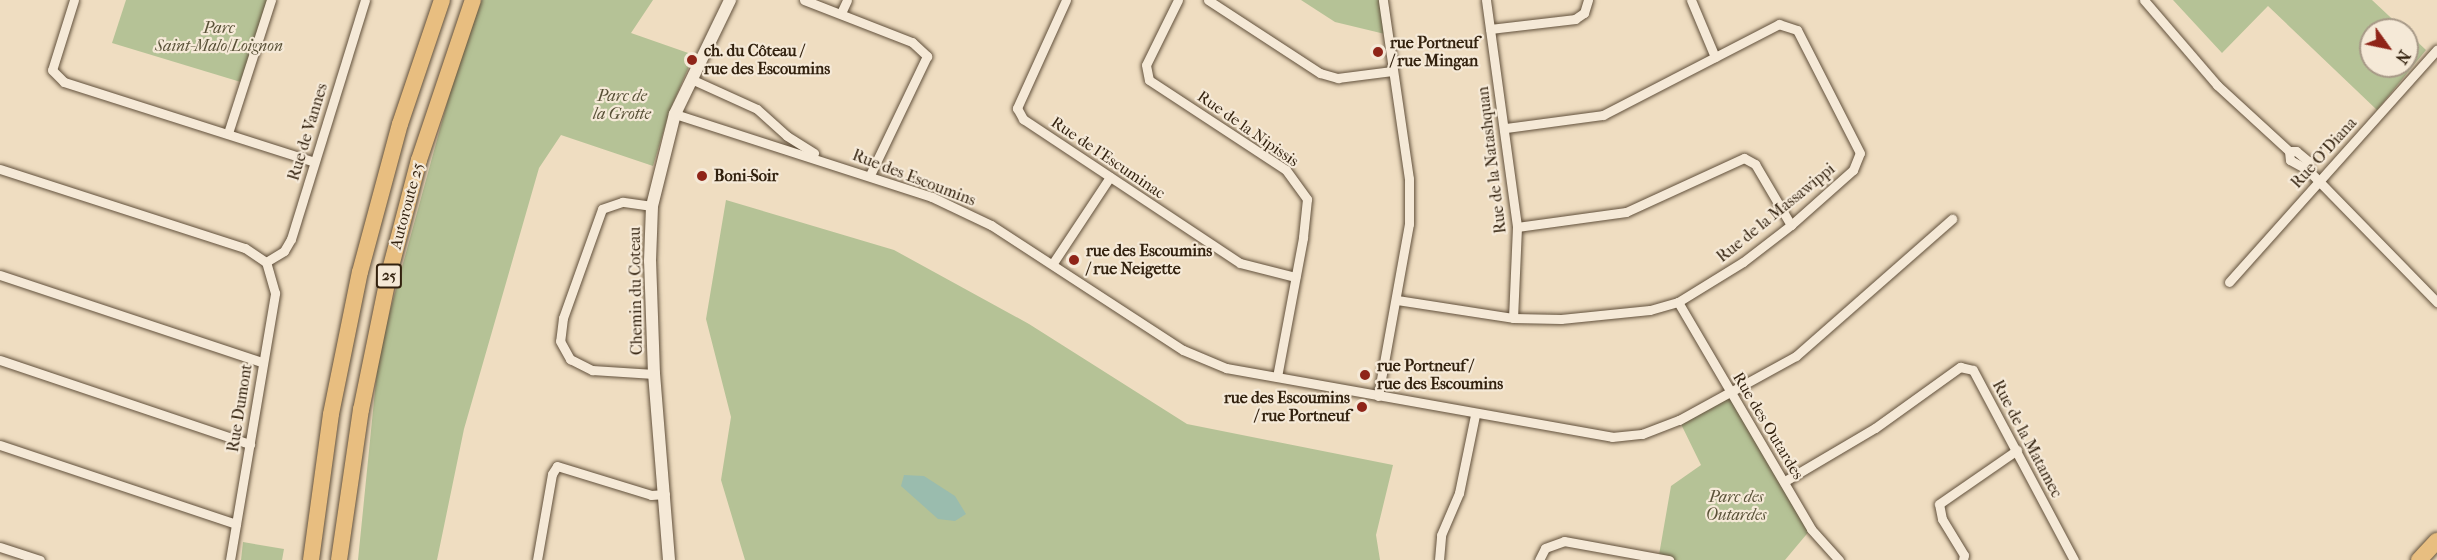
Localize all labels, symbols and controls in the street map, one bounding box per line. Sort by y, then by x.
park label: Parc Saint-Malo/Loignon [155,18,283,56]
north arrow [2359,18,2419,78]
place label: rue Portneuf / rue Mingan [1390,33,1478,71]
place label: ch. du Côteau / rue des Escoumins [704,41,830,79]
marker: rue Portneuf / rue Mingan [1371,45,1385,59]
text: N [2392,47,2414,67]
marker: ch. du Côteau / rue des Escoumins [685,53,699,67]
street label: Rue de Vannes [284,81,332,183]
street label: Rue de la Natashquan [1473,85,1511,235]
park label: Parc de la Grotte [593,86,651,124]
street label: Rue de la Nipissis [1194,87,1302,171]
street label: Rue de l'Escuminac [1047,113,1169,203]
street label: Rue O'Diana [2287,114,2361,192]
street label: Rue des Escoumins [850,146,978,210]
street label: Rue de la Massawippi [1713,159,1839,267]
street label: Autoroute 25 [386,161,428,251]
place label: Boni-Soir [714,166,778,186]
marker: Boni-Soir [695,169,709,183]
street label: Chemin du Coteau [625,227,647,355]
place label: rue des Escoumins / rue Neigette [1086,241,1212,279]
marker: rue des Escoumins / rue Neigette [1067,253,1081,267]
road number: 25 [376,264,402,288]
place label: rue Portneuf / rue des Escoumins [1377,356,1503,394]
street label: Rue Dumont [224,363,256,453]
marker: rue Portneuf / rue des Escoumins [1358,368,1372,382]
street label: Rue des Outardes [1728,369,1808,483]
street label: Rue de la Matamec [1988,377,2066,501]
place label: rue des Escoumins / rue Portneuf [1224,388,1350,426]
marker: rue des Escoumins / rue Portneuf [1355,400,1369,414]
park label: Parc des Outardes [1706,487,1766,525]

